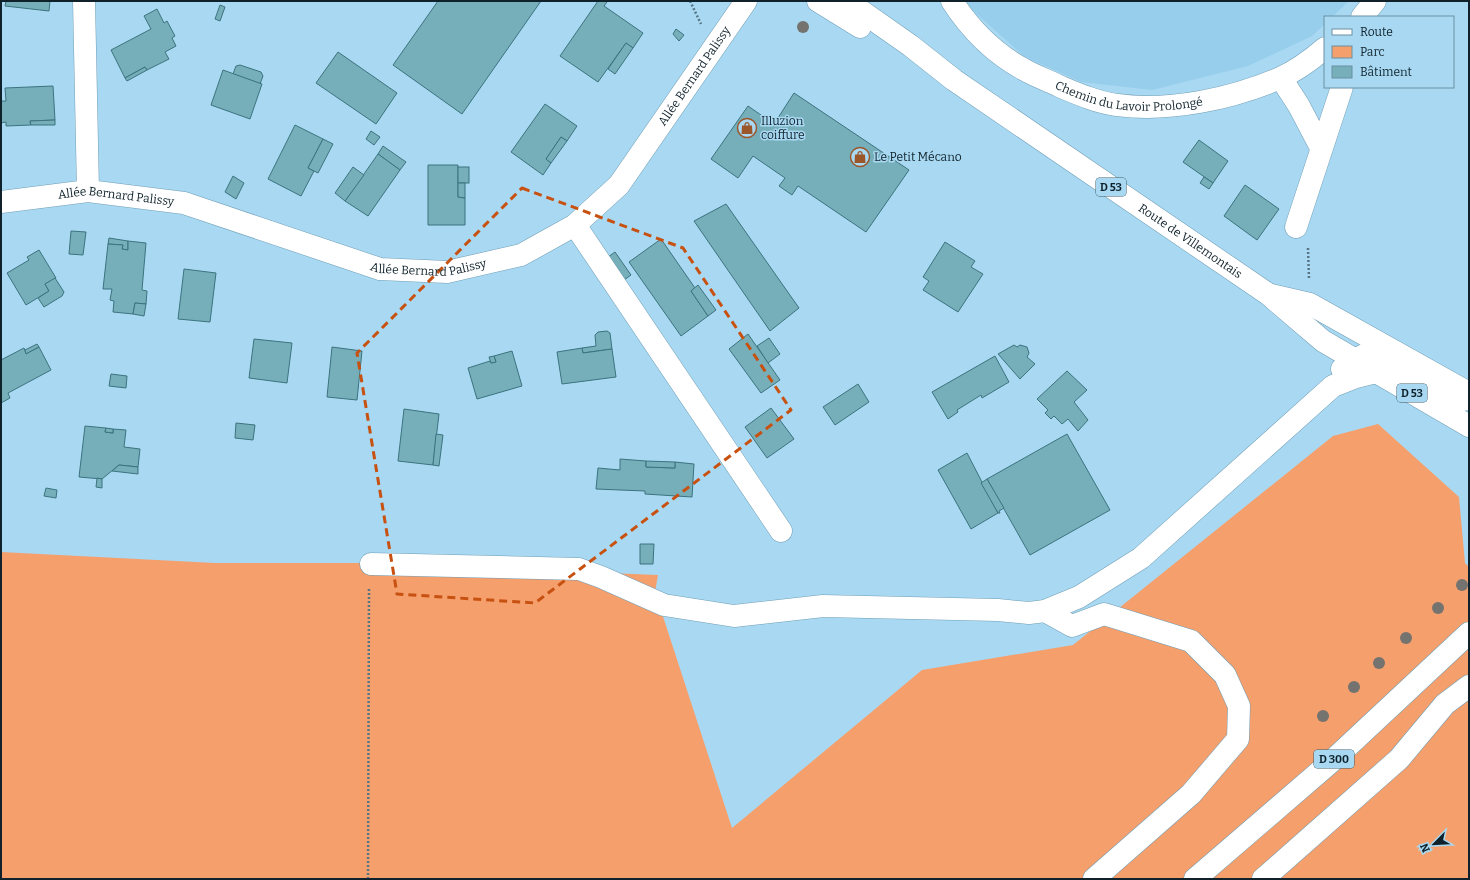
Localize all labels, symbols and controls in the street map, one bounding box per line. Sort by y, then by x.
legend [1324,16,1454,88]
street label: Allée Bernard Palissy [655,23,734,128]
text: Route [1360,25,1393,39]
text: Parc [1360,45,1385,59]
text: Bâtiment [1360,65,1413,79]
street label: Chemin du Lavoir Prolongé [1053,78,1204,114]
place label: Illuzion coiffure [761,114,805,142]
shop icon: Illuzion coiffure [736,117,758,139]
shop icon: Le Petit Mécano [849,146,871,168]
place label: Le Petit Mécano [874,150,962,164]
road number: D 53 [1096,178,1126,196]
street label: Allée Bernard Palissy [57,184,176,209]
street label: Route de Villemontais [1136,201,1245,281]
street label: Allée Bernard Palissy [369,256,488,279]
road number: D 53 [1397,384,1427,402]
road number: D 300 [1314,750,1354,768]
north arrow [1414,824,1454,864]
text: N [1417,841,1433,854]

